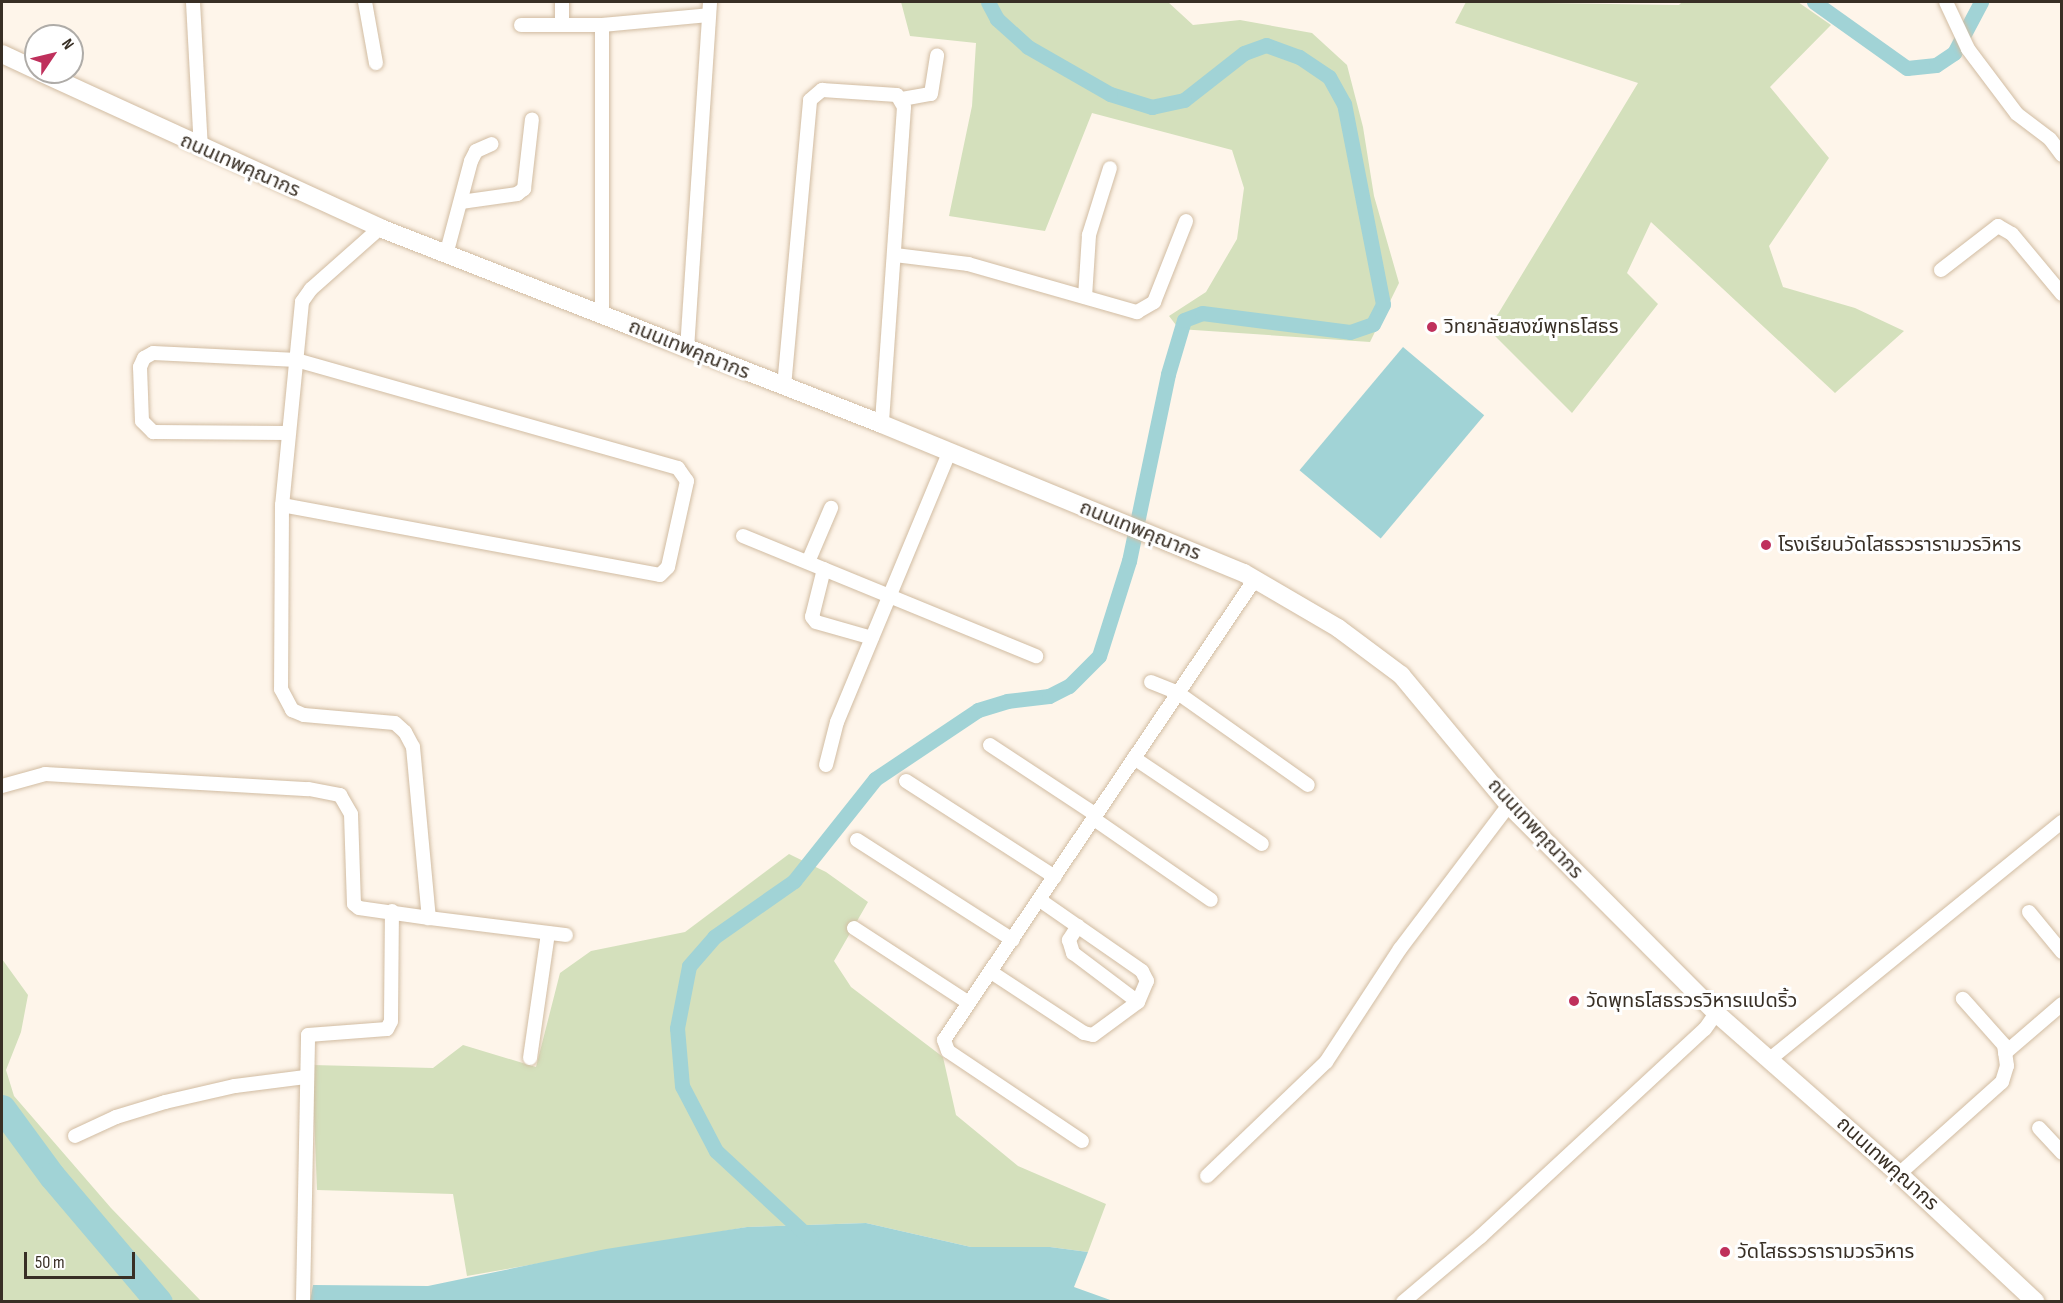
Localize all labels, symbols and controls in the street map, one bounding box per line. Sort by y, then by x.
north arrow [24,24,84,84]
text: N [57,36,78,53]
street label: ถนนเทพคุณากร [176,129,304,203]
street label: ถนนเทพคุณากร [625,315,753,385]
place label: วิทยาลัยสงฆ์พุทธโสธร [1444,315,1618,339]
marker: วิทยาลัยสงฆ์พุทธโสธร [1425,320,1439,334]
street label: ถนนเทพคุณากร [1076,496,1204,566]
place label: โรงเรียนวัดโสธรวรารามวรวิหาร [1778,533,2021,557]
marker: โรงเรียนวัดโสธรวรารามวรวิหาร [1759,538,1773,552]
street label: ถนนเทพคุณากร [1482,774,1588,884]
place label: วัดพุทธโสธรวรวิหารแปดริ้ว [1586,989,1797,1013]
marker: วัดพุทธโสธรวรวิหารแปดริ้ว [1567,994,1581,1008]
street label: ถนนเทพคุณากร [1831,1112,1943,1216]
scale bar [27,1240,138,1278]
place label: วัดโสธรวรารามวรวิหาร [1737,1240,1914,1264]
marker: วัดโสธรวรารามวรวิหาร [1718,1245,1732,1259]
text: 50 m [35,1252,65,1273]

